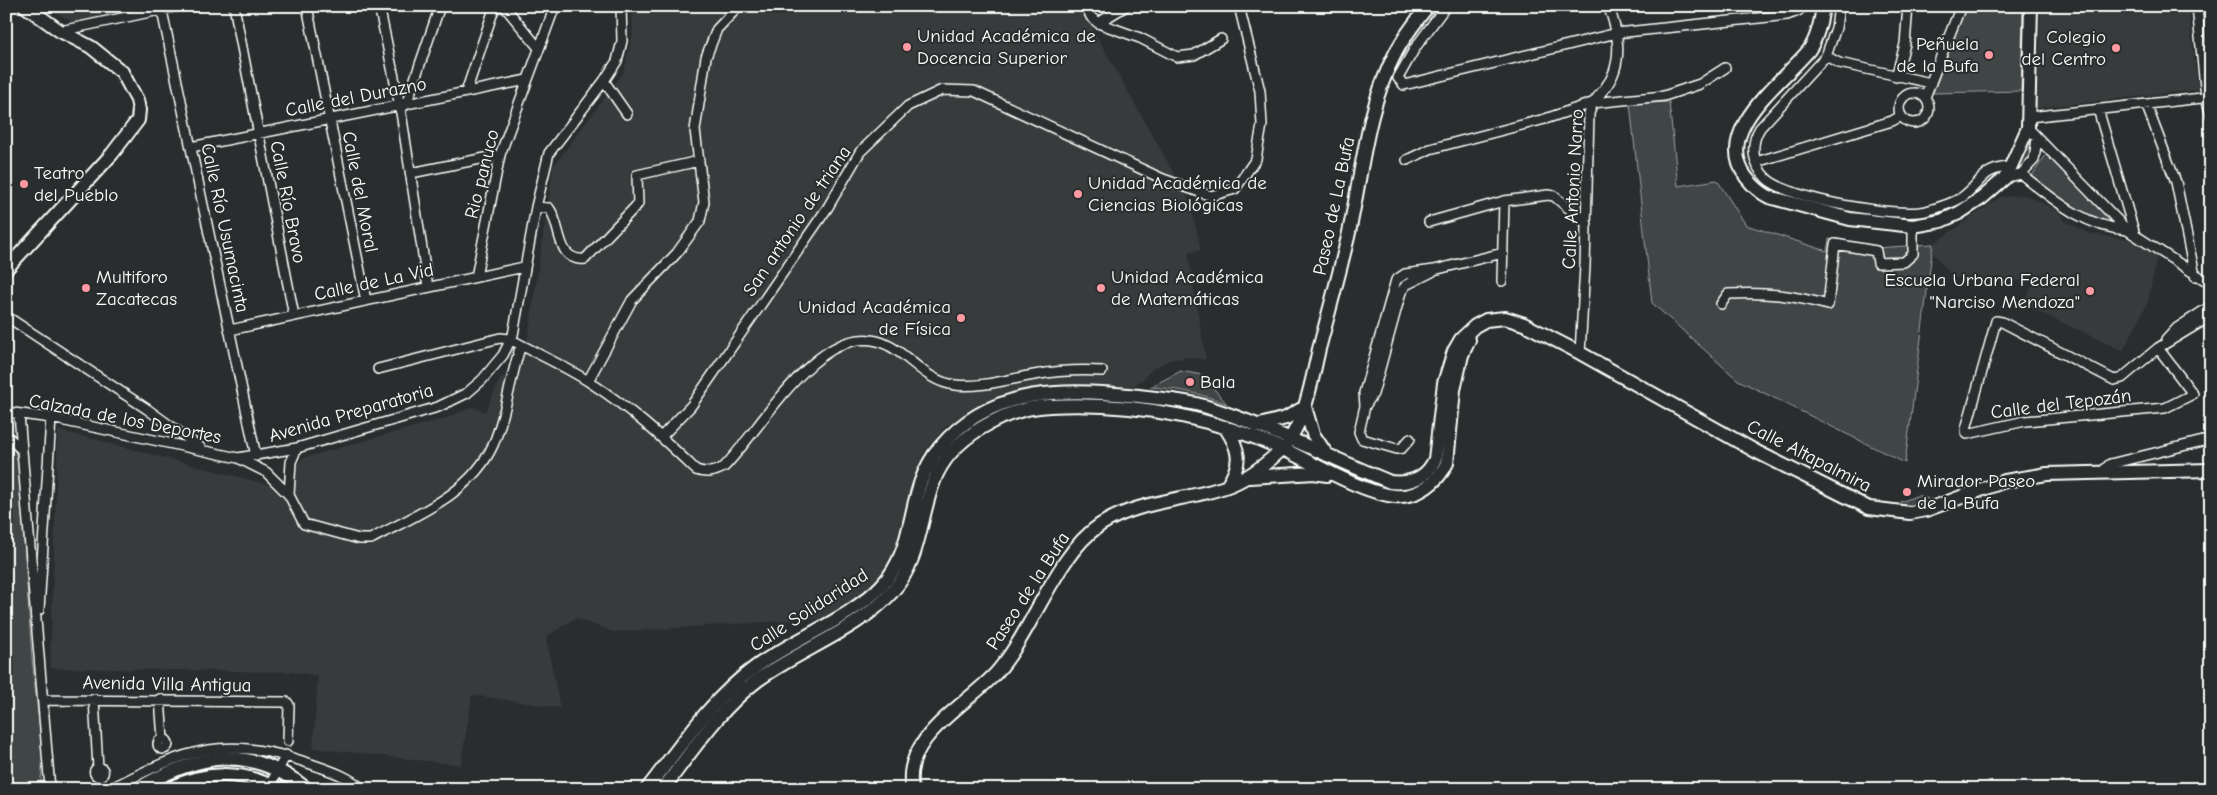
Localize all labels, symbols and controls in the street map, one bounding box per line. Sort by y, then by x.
place label: Unidad Académica de Docencia Superior [917,25,1096,69]
place label: Colegio del Centro [2022,26,2106,70]
place label: Peñuela de la Bufa [1897,33,1979,77]
marker: Unidad Académica de Docencia Superior [901,41,913,53]
marker: Colegio del Centro [2110,42,2122,54]
marker: Peñuela de la Bufa [1983,49,1995,61]
street label: Calle del Durazno [284,73,428,121]
street label: Calle Antonio Narro [1558,108,1588,270]
street label: Rio panuco [460,127,504,221]
street label: Calle del Moral [337,130,383,254]
street label: Paseo de La Bufa [1309,135,1359,277]
street label: Calle Río Bravo [265,139,311,265]
street label: Calle Río Usumacinta [196,141,254,315]
street label: San antonio de triana [738,141,856,301]
place label: Teatro del Pueblo [34,162,118,206]
place label: Unidad Académica de Ciencias Biológicas [1088,172,1267,216]
marker: Teatro del Pueblo [18,178,30,190]
marker: Unidad Académica de Ciencias Biológicas [1072,188,1084,200]
street label: Calle de La Vid [312,259,436,305]
place label: Multiforo Zacatecas [96,266,177,310]
place label: Unidad Académica de Matemáticas [1111,266,1264,310]
place label: Escuela Urbana Federal "Narciso Mendoza" [1885,269,2080,313]
marker: Multiforo Zacatecas [80,282,92,294]
marker: Unidad Académica de Matemáticas [1095,282,1107,294]
marker: Escuela Urbana Federal "Narciso Mendoza" [2084,285,2096,297]
place label: Unidad Académica de Física [798,296,951,340]
marker: Unidad Académica de Física [955,312,967,324]
place label: Bala [1200,371,1236,393]
marker: Bala [1184,376,1196,388]
street label: Avenida Preparatoria [266,379,436,447]
street label: Calle del Tepozán [1989,384,2133,424]
street label: Calzada de los Deportes [27,390,223,448]
street label: Calle Altapalmira [1743,415,1875,497]
place label: Mirador Paseo de la Bufa [1917,470,2035,514]
marker: Mirador Paseo de la Bufa [1901,486,1913,498]
street label: Paseo de la Bufa [982,528,1074,654]
street label: Calle Solidaridad [746,564,872,656]
street label: Avenida Villa Antigua [82,672,252,696]

